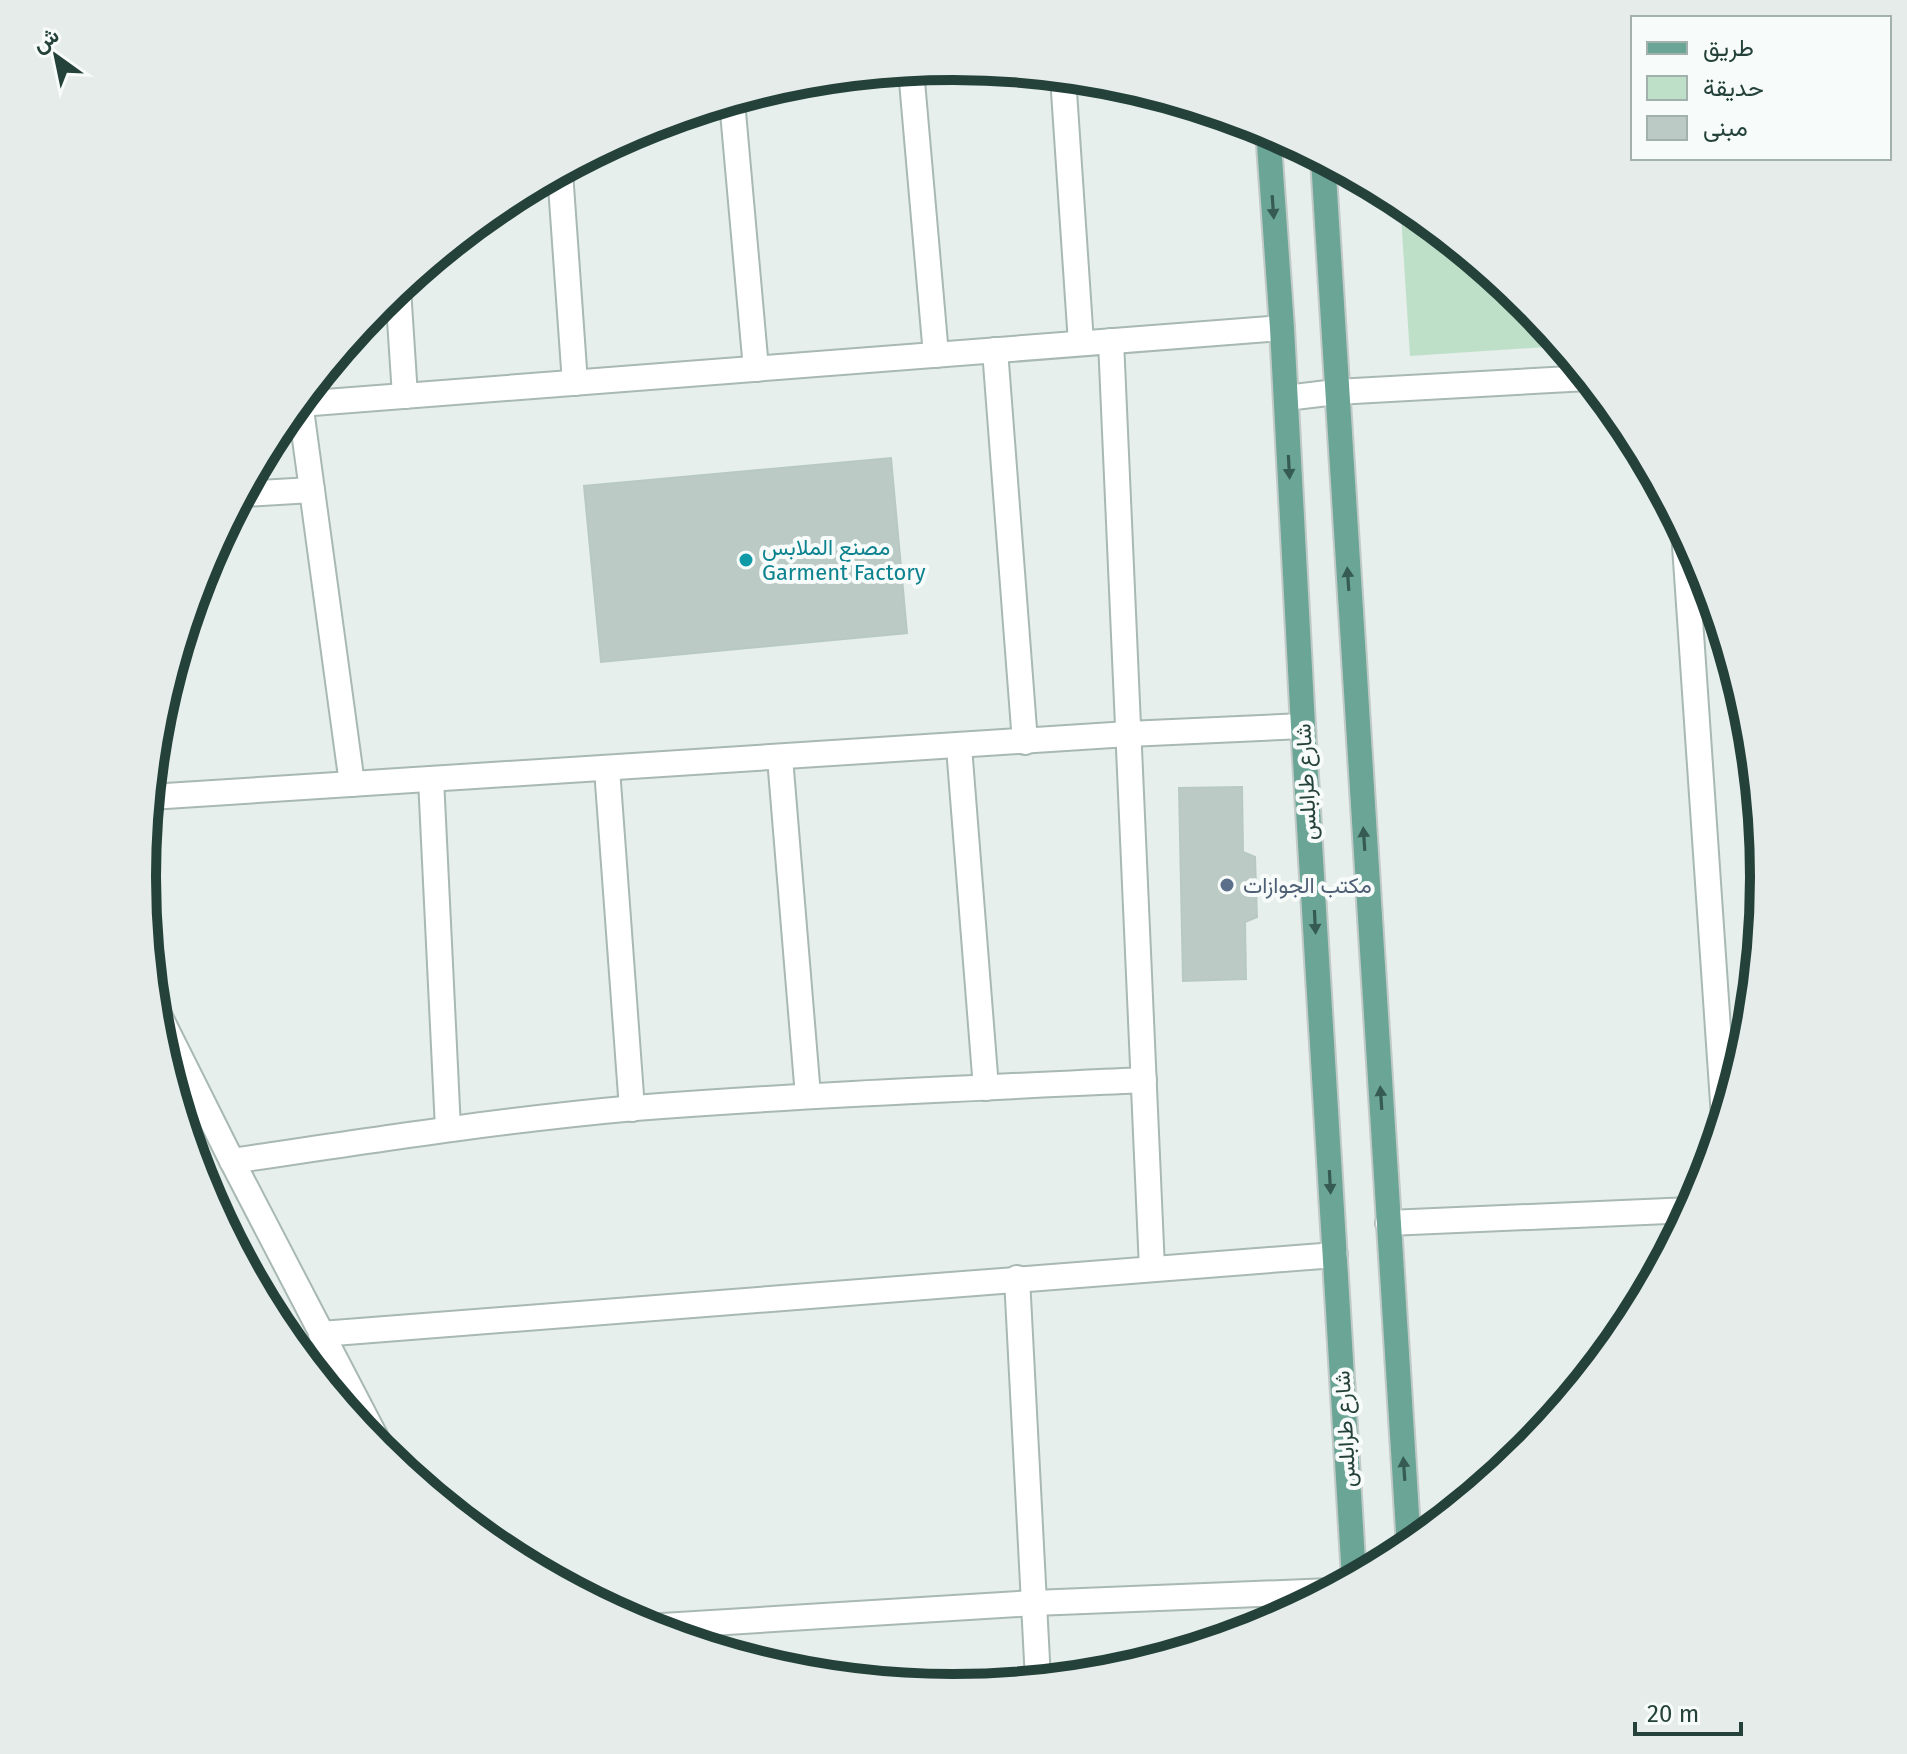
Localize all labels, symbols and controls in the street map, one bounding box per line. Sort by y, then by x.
north arrow [16,16,96,96]
legend [1631,16,1891,160]
text: ش [27,21,64,58]
text: طريق [1703,34,1754,63]
text: حديقة [1703,74,1764,102]
text: مبنى [1703,114,1748,142]
one-way arrow [1267,195,1280,220]
one-way arrow [1283,455,1296,480]
place label: مصنع الملابس Garment Factory [762,534,926,586]
marker: مصنع الملابس Garment Factory [737,551,755,569]
one-way arrow [1341,566,1354,591]
street label: شارع طرابلس [1289,723,1324,841]
one-way arrow [1357,826,1370,851]
place label: مكتب الجوازات [1243,872,1372,899]
marker: مكتب الجوازات [1218,876,1236,894]
one-way arrow [1308,910,1321,935]
one-way arrow [1374,1085,1387,1110]
one-way arrow [1324,1170,1337,1195]
street label: شارع طرابلس [1328,1370,1363,1488]
one-way arrow [1397,1456,1410,1481]
scale bar [1635,1686,1741,1736]
text: 20 m [1647,1700,1699,1728]

